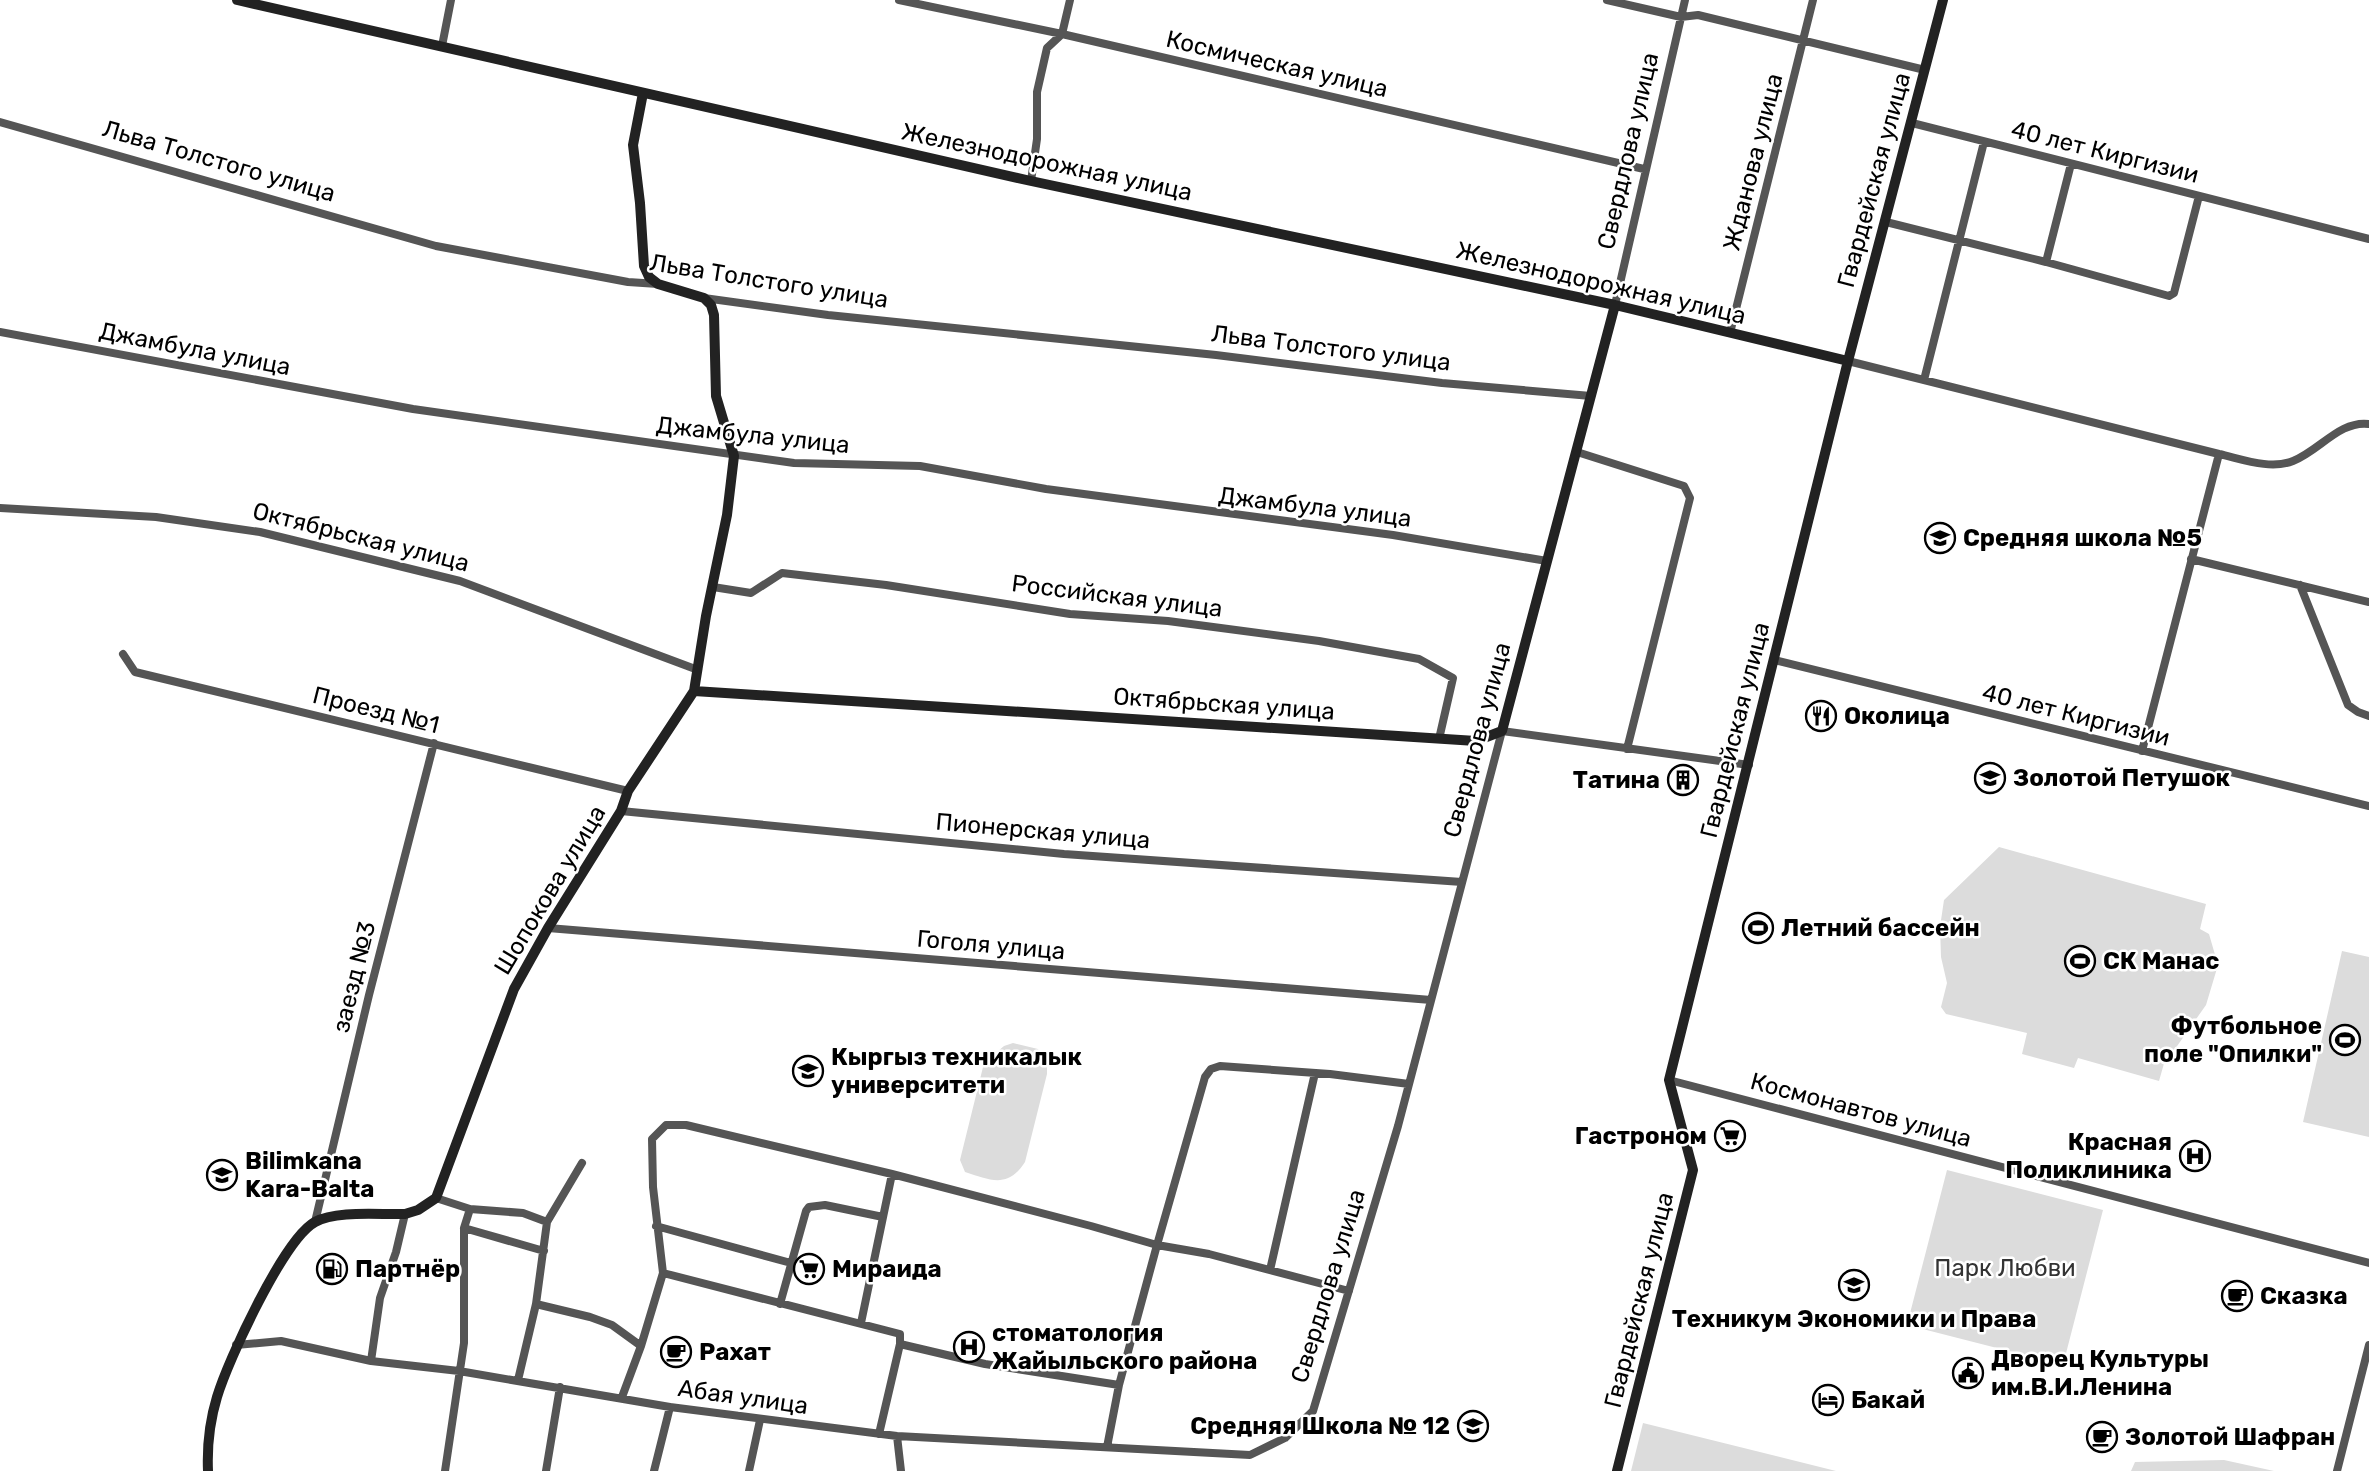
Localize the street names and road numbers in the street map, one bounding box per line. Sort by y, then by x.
street label: Космическая улица [1163,25,1391,103]
street label: Свердлова улица [1592,50,1664,252]
street label: Гвардейская улица [1832,69,1916,291]
street label: Жданова улица [1717,71,1789,253]
street label: Льва Толстого улица [99,114,339,208]
street label: 40 лет Киргизии [2008,115,2202,189]
street label: Железнодорожная улица [899,117,1195,207]
street label: Железнодорожная улица [1453,236,1749,330]
street label: Льва Толстого улица [648,248,890,314]
street label: Джамбула улица [97,317,293,381]
street label: Льва Толстого улица [1210,319,1452,377]
street label: Джамбула улица [655,411,851,459]
street label: Джамбула улица [1217,481,1413,533]
street label: Октябрьская улица [250,497,472,577]
street label: Российская улица [1010,569,1224,623]
street label: Гвардейская улица [1695,619,1775,841]
street label: Свердлова улица [1437,639,1517,841]
street label: 40 лет Киргизии [1979,678,2173,752]
street label: Проезд №1 [310,681,442,739]
street label: Октябрьская улица [1112,682,1336,726]
street label: Шопокова улица [488,800,612,980]
street label: Пионерская улица [935,808,1151,854]
street label: заезд №3 [327,918,381,1036]
street label: Гоголя улица [916,925,1066,965]
street label: Космонавтов улица [1747,1067,1975,1153]
street label: Свердлова улица [1285,1186,1371,1386]
street label: Гвардейская улица [1599,1189,1679,1411]
street label: Абая улица [676,1374,810,1420]

